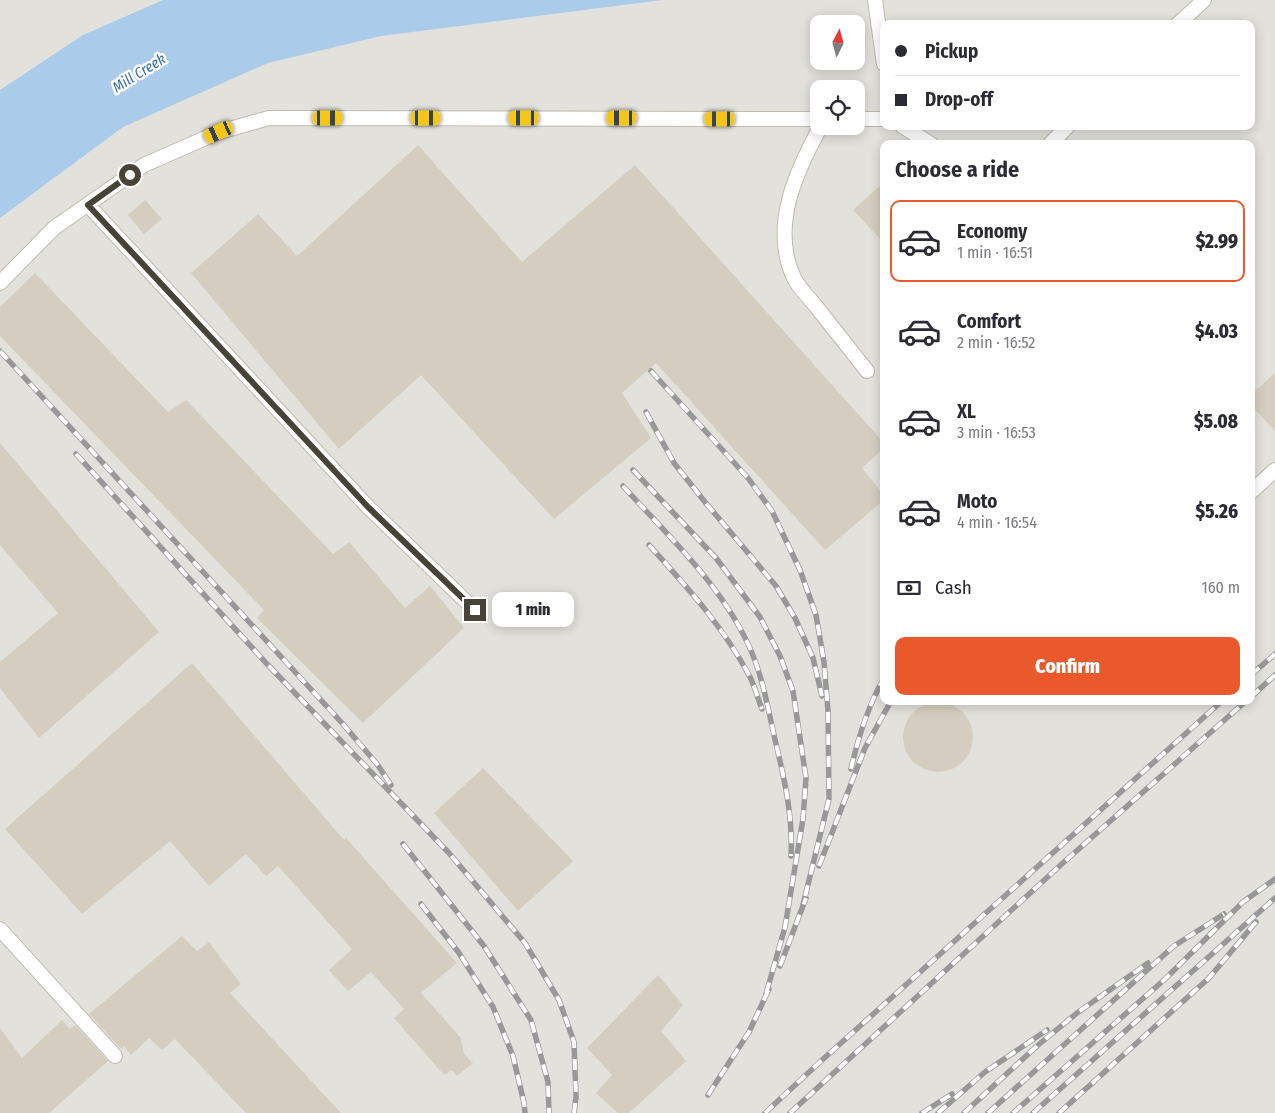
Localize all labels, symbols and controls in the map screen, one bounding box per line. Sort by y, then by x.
north arrow [810,15,865,70]
map controls [810,15,865,135]
text: Pickup [925,40,978,63]
water label: Mill Creek [109,49,169,96]
button: locate [810,80,865,135]
text: Drop-off [925,88,993,111]
car [313,111,343,126]
car [411,111,441,126]
car [509,111,539,126]
car [607,111,637,126]
car [705,112,735,127]
car [202,119,235,145]
text: Choose a ride [895,156,1019,183]
route start [119,164,141,186]
icon: car [897,219,942,264]
text: Economy [957,220,1027,243]
text: $2.99 [1196,230,1238,253]
text: 1 min · 16:51 [957,243,1033,262]
icon: car [897,309,942,354]
text: Comfort [957,310,1021,333]
text: $4.03 [1195,320,1238,343]
text: 2 min · 16:52 [957,333,1035,352]
icon: car [897,399,942,444]
text: XL [957,400,976,423]
text: $5.08 [1194,410,1238,433]
text: 3 min · 16:53 [957,423,1036,442]
icon: car [897,489,942,534]
text: Moto [957,490,997,513]
text: $5.26 [1195,500,1238,523]
text: 4 min · 16:54 [957,513,1037,532]
icon: cash [895,574,923,602]
text: Cash [935,576,972,599]
text: 160 m [1201,578,1240,597]
callout: 1 min [492,592,575,628]
route end [464,599,486,621]
text: 1 min [516,600,550,619]
button: Confirm [895,637,1240,695]

